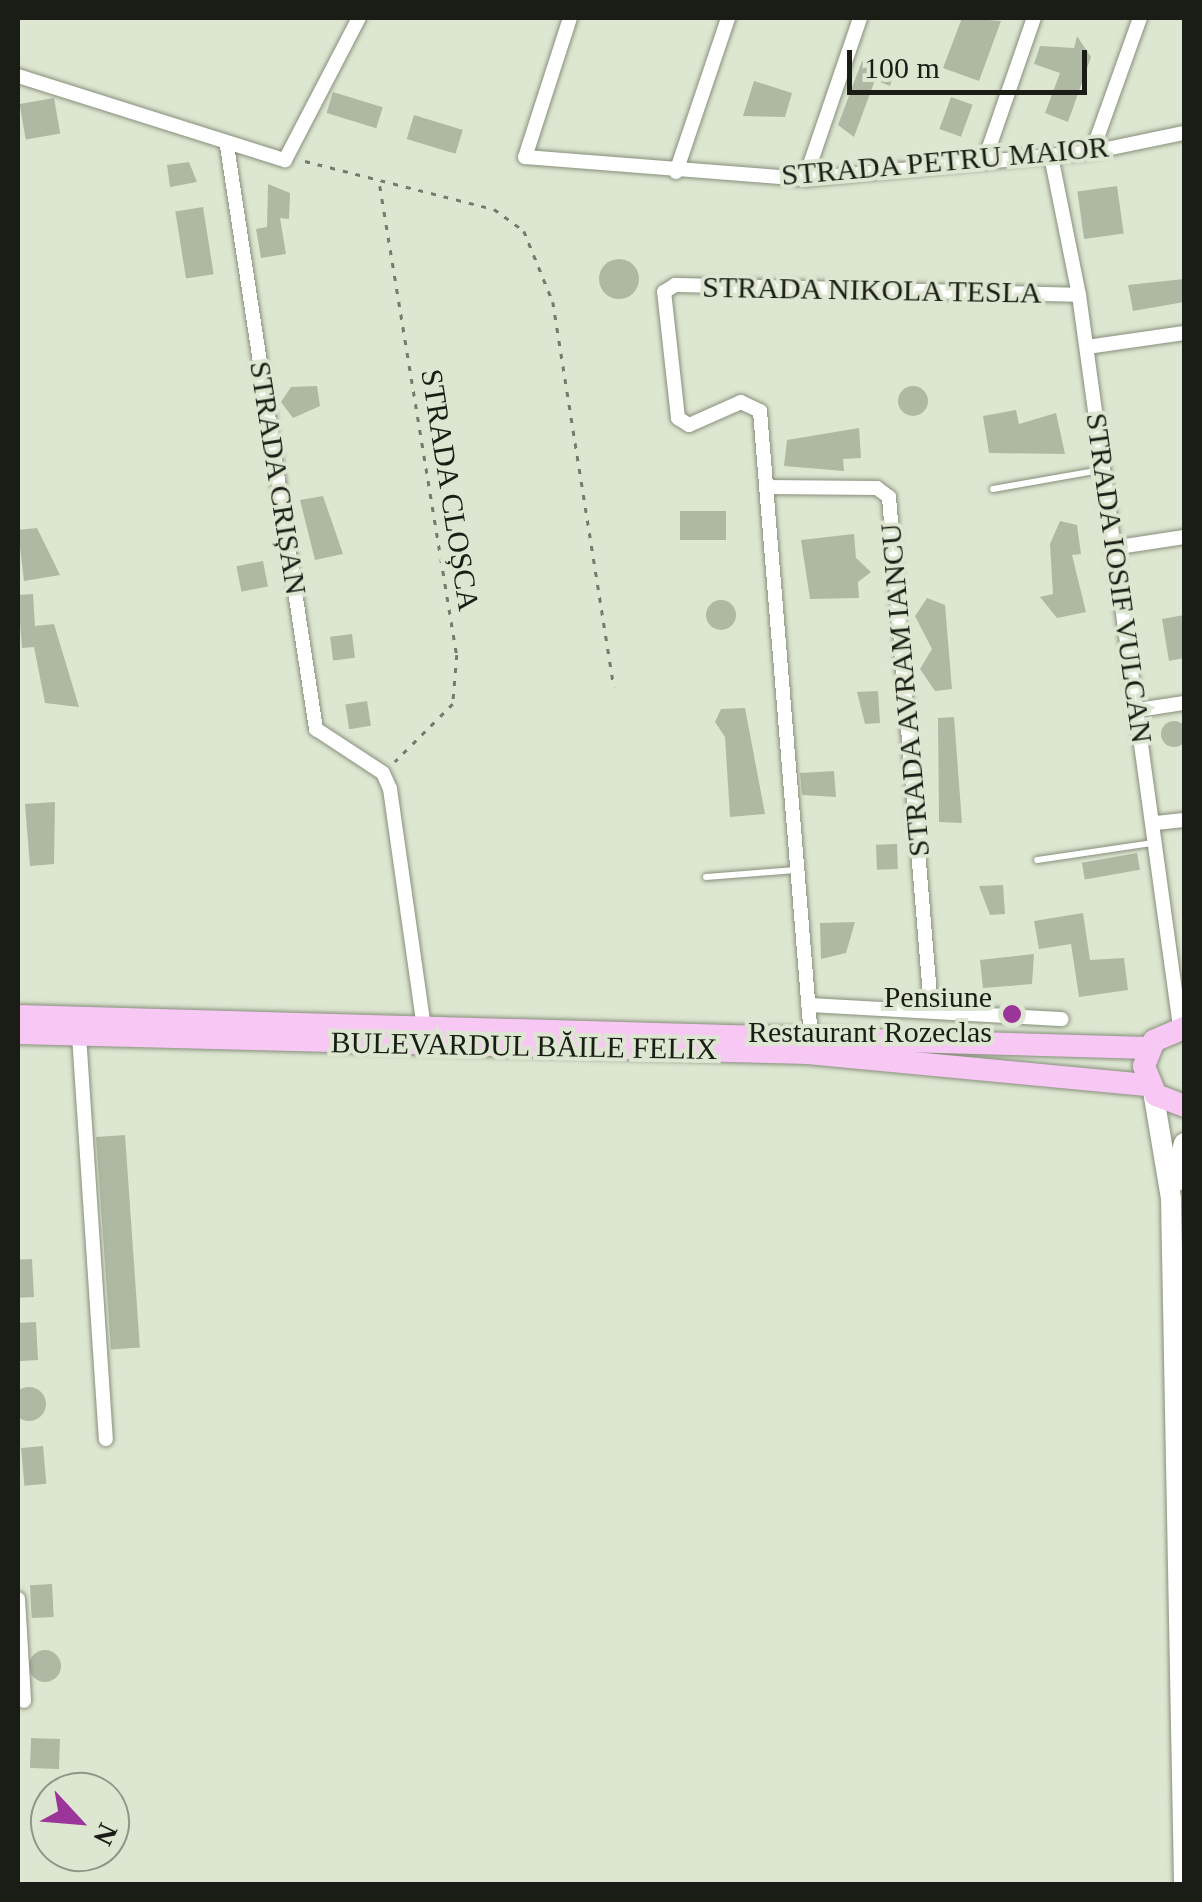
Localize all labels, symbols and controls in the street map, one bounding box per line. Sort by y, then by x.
scale bar [852,30,1092,92]
text: 100 m [864,51,940,84]
street label: STRADA PETRU MAIOR [779,129,1111,193]
street label: STRADA NIKOLA TESLA [700,269,1044,311]
street label: STRADA CRIȘAN [242,358,314,598]
street label: STRADA CLOȘCA [413,366,487,614]
street label: STRADA IOSIF VULCAN [1078,410,1160,746]
street label: STRADA AVRAM IANCU [872,520,938,860]
place label: Pensiune Restaurant Rozeclas [748,979,992,1050]
marker: Pensiune Restaurant Rozeclas [1001,1003,1023,1025]
street label: BULEVARDUL BĂILE FELIX [330,1025,718,1067]
north arrow [30,1772,130,1872]
text: N [87,1819,124,1850]

